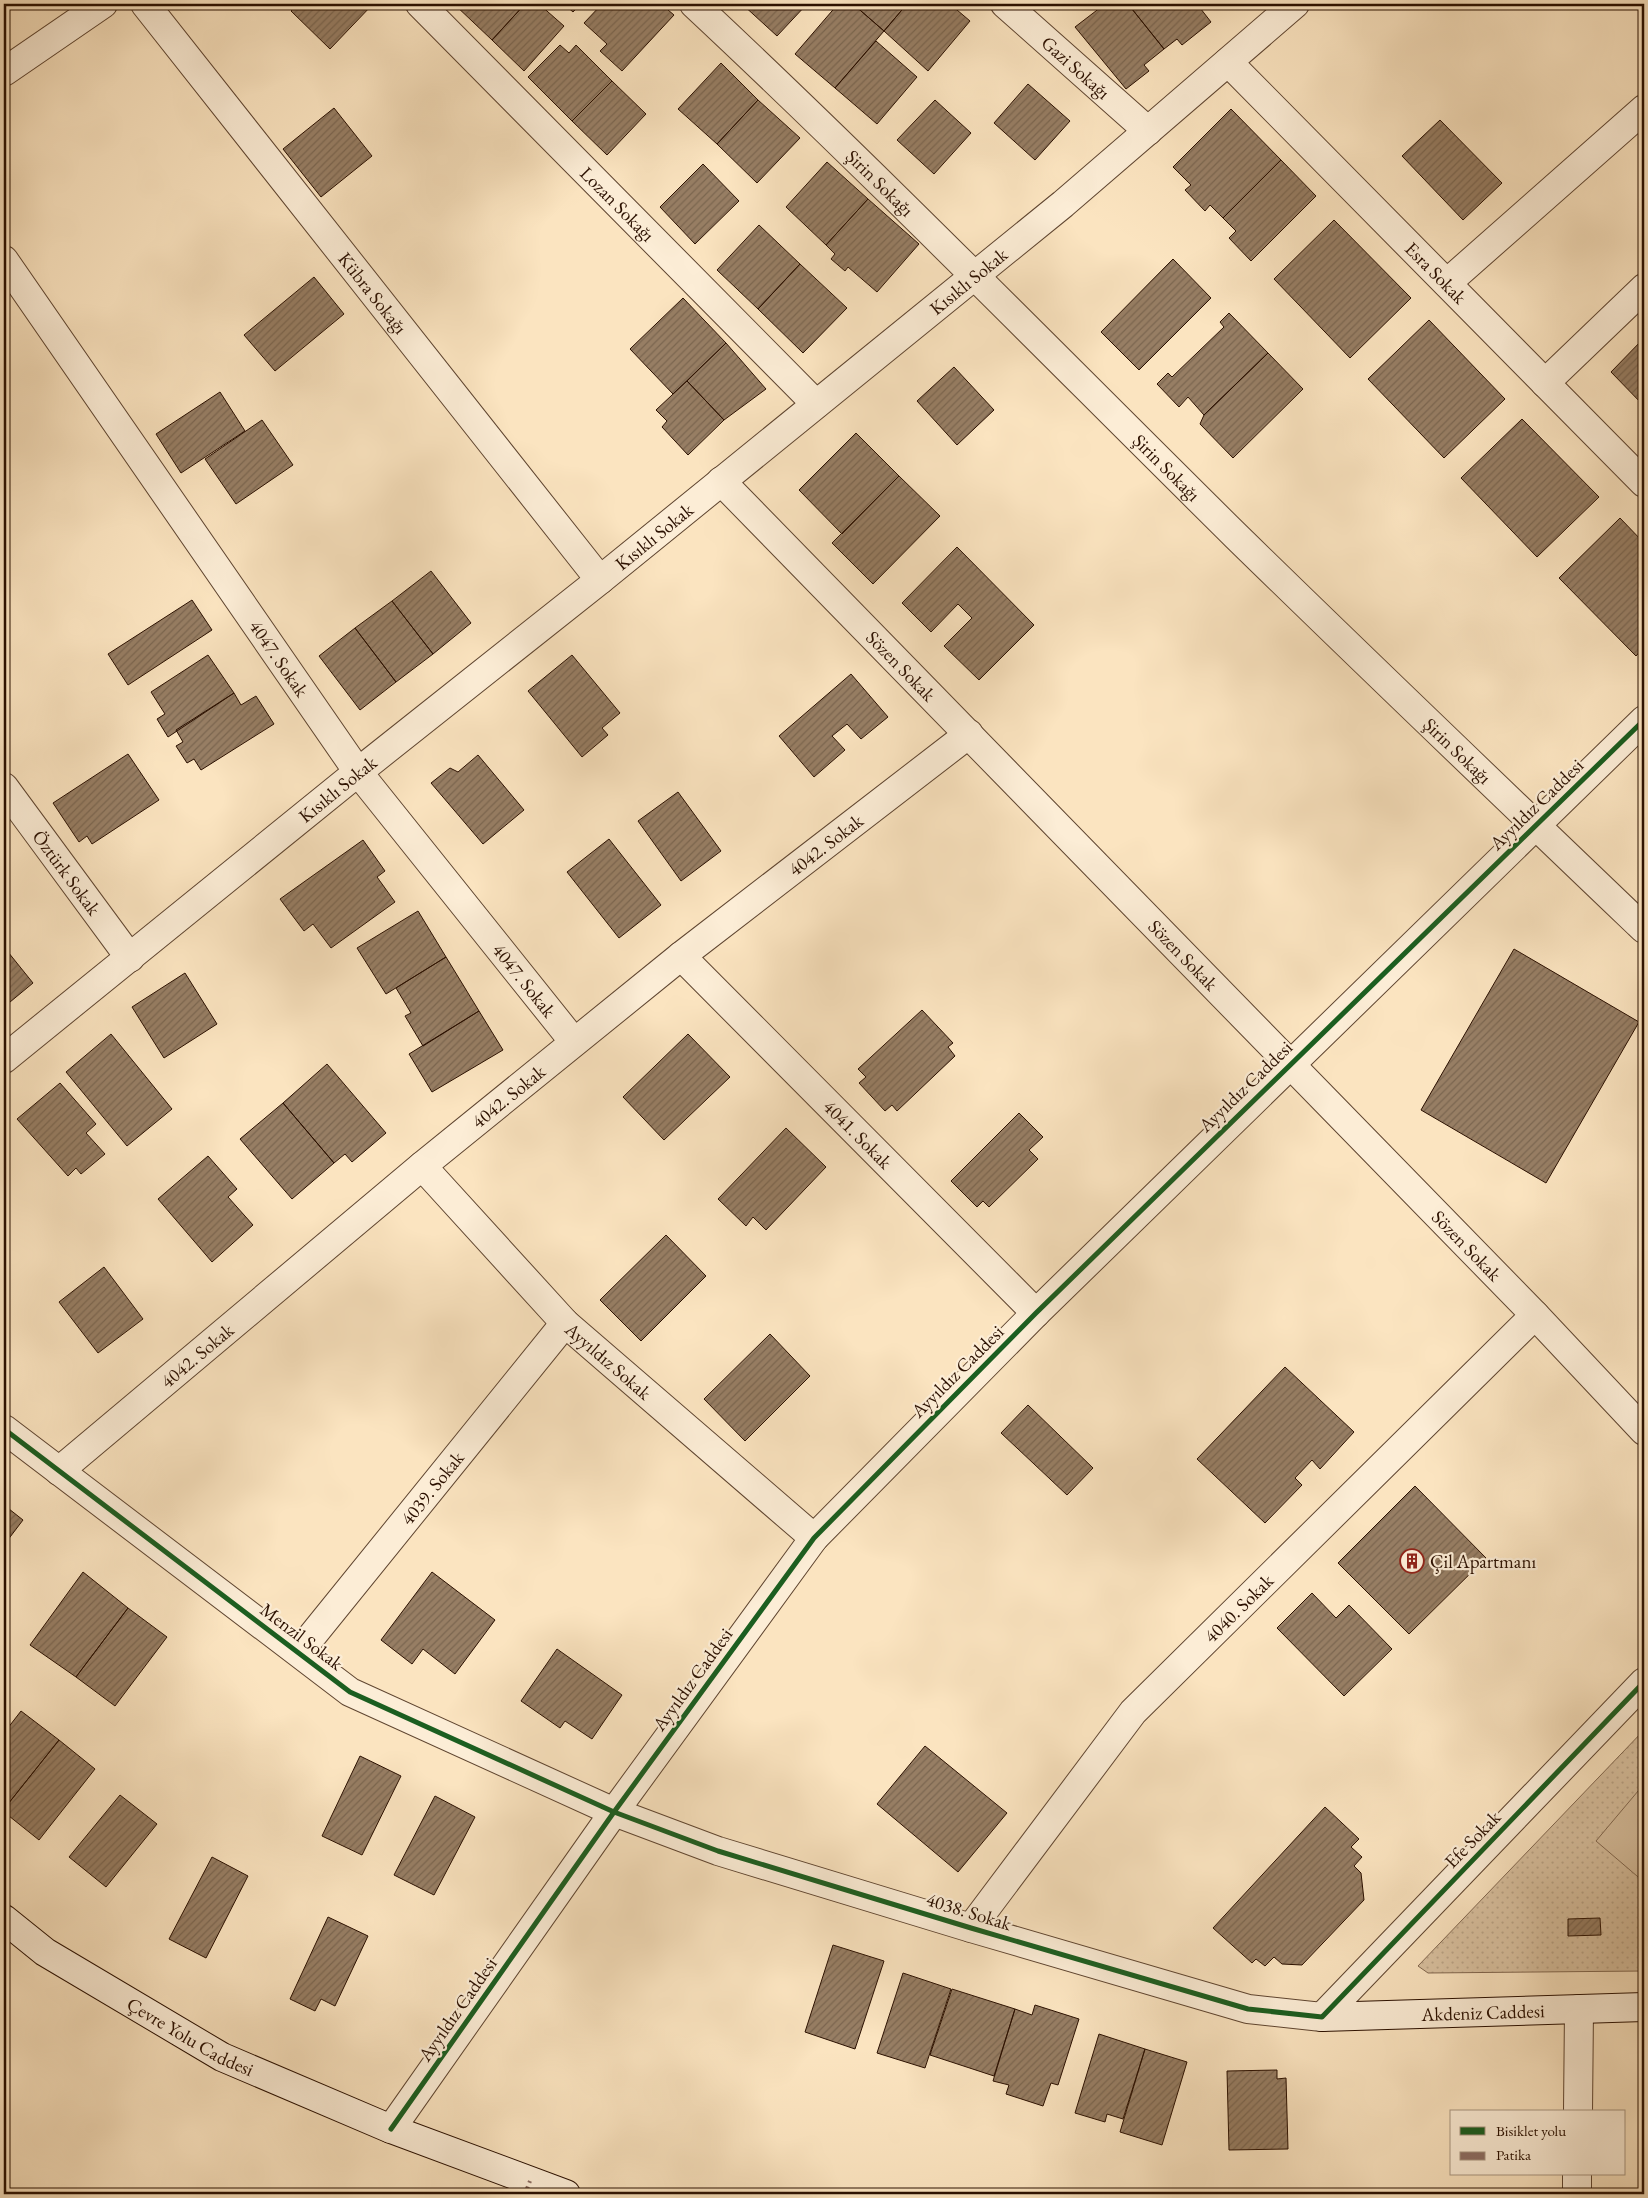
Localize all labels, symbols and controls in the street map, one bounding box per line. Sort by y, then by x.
street label: Gazi Sokağı [1036,30,1116,105]
street label: Şirin Sokağı [840,144,919,222]
street label: Lozan Sokağı [575,161,660,247]
street label: Esra Sokak [1399,236,1473,310]
street label: Kısıklı Sokak [924,241,1014,321]
street label: Kübra Sokağı [333,247,413,340]
street label: Şirin Sokağı [1127,429,1206,507]
street label: Kısıklı Sokak [610,497,699,576]
street label: 4047. Sokak [244,615,315,703]
street label: Sözen Sokak [861,625,942,708]
street label: Şirin Sokağı [1418,712,1497,790]
street label: Kısıklı Sokak [293,749,383,828]
street label: Ayyıldız Caddesi [1483,753,1589,856]
street label: 4042. Sokak [783,808,869,882]
street label: Öztürk Sokak [27,825,107,921]
street label: Sözen Sokak [1143,914,1224,997]
street label: 4047. Sokak [487,938,562,1023]
street label: Ayyıldız Caddesi [1192,1035,1298,1138]
street label: 4042. Sokak [466,1058,551,1134]
street label: 4041. Sokak [818,1094,898,1175]
street label: Sözen Sokak [1426,1205,1508,1287]
street label: Ayyıldız Sokak [559,1316,658,1406]
street label: 4042. Sokak [155,1317,240,1393]
street label: Ayyıldız Caddesi [905,1319,1009,1424]
street label: 4039. Sokak [395,1445,470,1530]
building icon: Çil Apartmanı [1399,1548,1425,1574]
place label: Çil Apartmanı [1430,1549,1536,1574]
street label: 4040. Sokak [1199,1568,1280,1648]
street label: Menzil Sokak [255,1597,349,1676]
street label: Ayyıldız Caddesi [646,1623,738,1737]
street label: Efe Sokak [1439,1804,1507,1874]
street label: 4038. Sokak [923,1887,1016,1937]
street label: Ayyıldız Caddesi [412,1952,503,2067]
street label: Çevre Yolu Caddesi [122,1991,258,2082]
street label: Akdeniz Caddesi [1420,1998,1545,2027]
legend [1450,2110,1626,2176]
text: Bisiklet yolu [1496,2121,1566,2140]
text: Patika [1496,2145,1531,2164]

